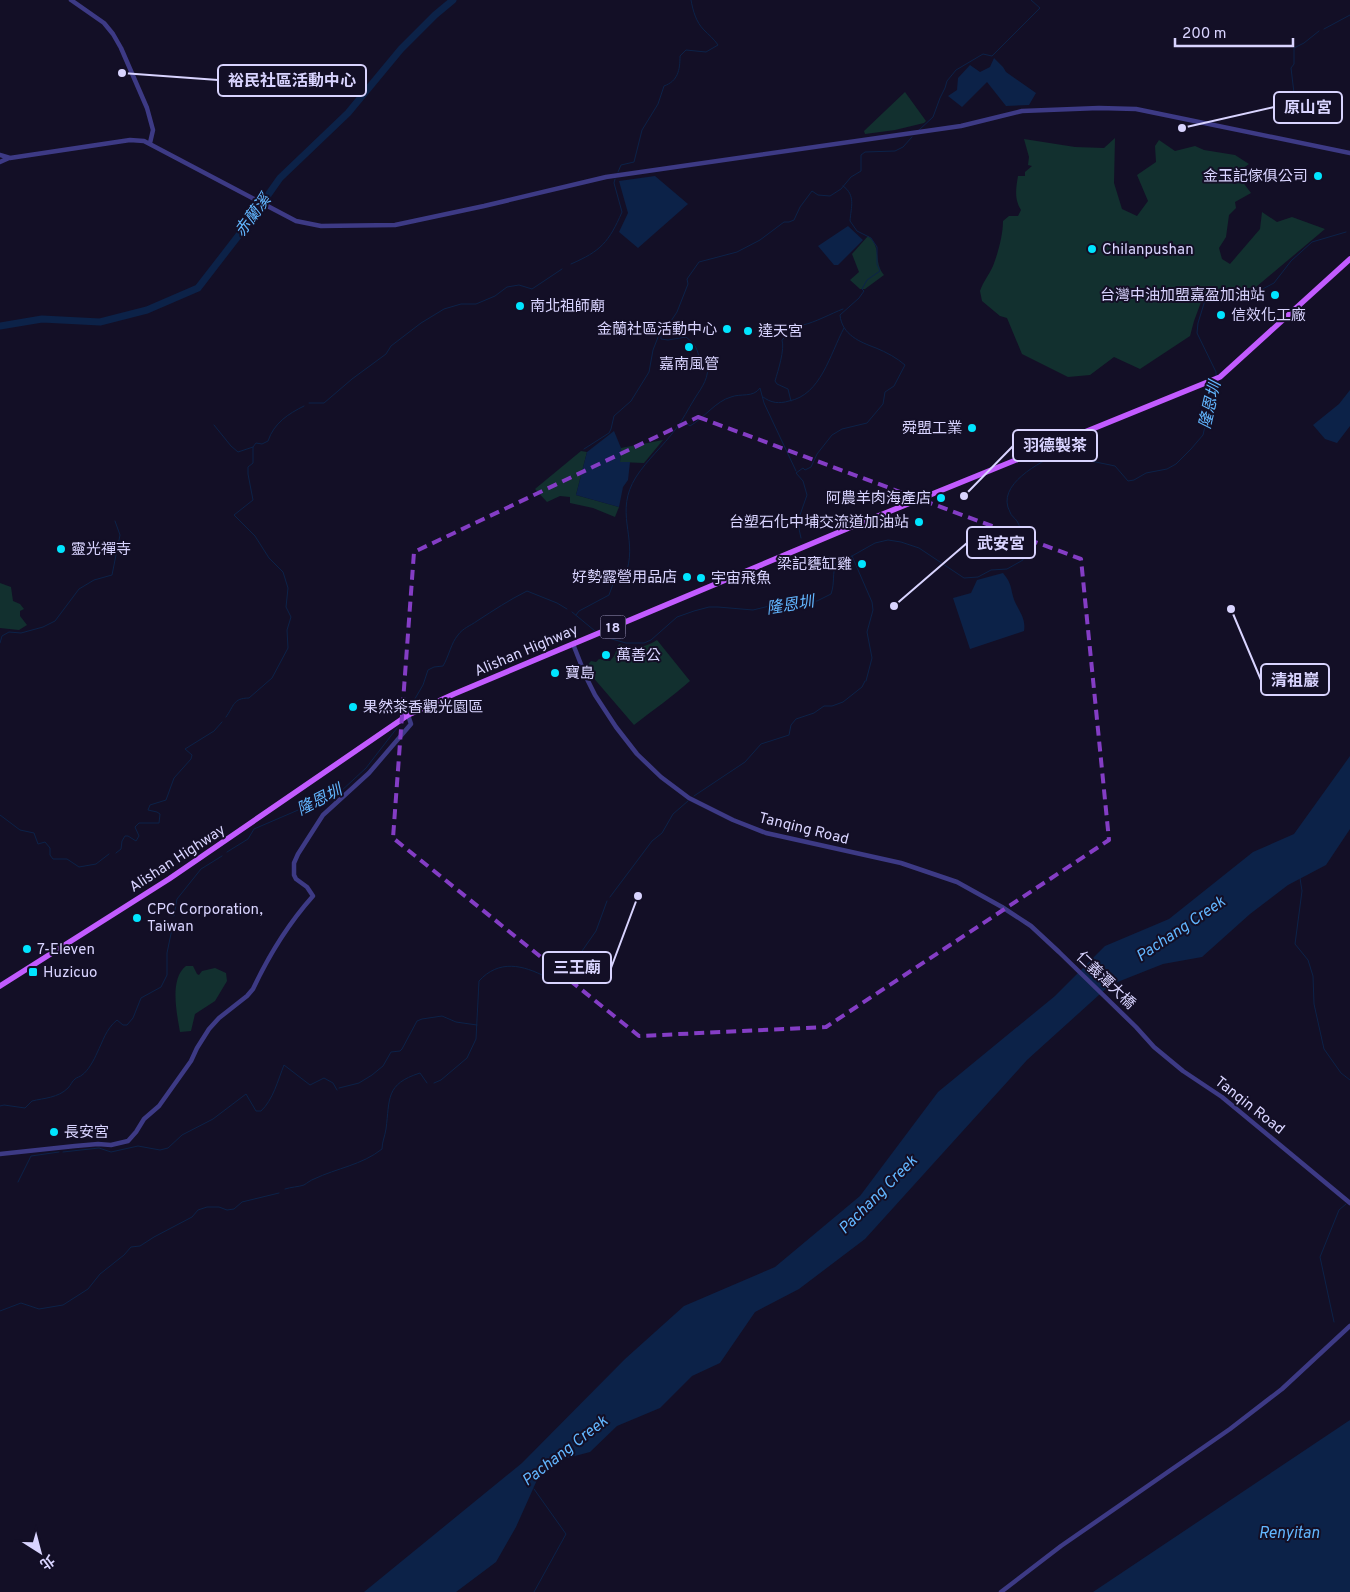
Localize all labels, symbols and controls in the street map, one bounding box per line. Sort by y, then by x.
scale bar [1175,15,1292,47]
text: 200 m [1182,25,1227,44]
callout: 裕民社區活動中心 [218,65,366,96]
text: 裕民社區活動中心 [228,71,356,92]
callout: 原山宮 [1274,92,1342,123]
text: 原山宮 [1284,99,1332,119]
place label: 金玉記傢俱公司 [1203,168,1308,187]
marker: 金玉記傢俱公司 [1312,170,1324,182]
water label: 赤蘭溪 [231,189,277,241]
place label: Chilanpushan [1102,241,1194,260]
marker: Chilanpushan [1086,243,1098,255]
place label: 台灣中油加盟嘉盈加油站 [1100,287,1265,306]
marker: 台灣中油加盟嘉盈加油站 [1269,289,1281,301]
place label: 南北祖師廟 [530,297,605,317]
marker: 南北祖師廟 [514,300,526,312]
place label: 信效化工廠 [1231,306,1306,326]
marker: 信效化工廠 [1215,309,1227,321]
place label: 金蘭社區活動中心 [597,321,717,340]
marker: 金蘭社區活動中心 [721,323,733,335]
place label: 達天宮 [758,323,803,342]
marker: 達天宮 [742,325,754,337]
marker: 嘉南風管 [683,341,695,353]
place label: 嘉南風管 [659,356,719,375]
water label: 隆恩圳 [1196,378,1227,431]
place label: 舜盟工業 [902,420,962,439]
marker: 舜盟工業 [966,422,978,434]
callout: 羽德製茶 [1013,430,1097,461]
text: 羽德製茶 [1023,436,1087,457]
place label: 阿農羊肉海產店 [826,490,931,509]
marker: 阿農羊肉海產店 [935,492,947,504]
place label: 台塑石化中埔交流道加油站 [729,513,909,533]
marker: 台塑石化中埔交流道加油站 [913,516,925,528]
callout: 武安宮 [967,527,1035,558]
text: 武安宮 [977,535,1025,555]
place label: 靈光禪寺 [71,541,131,560]
marker: 靈光禪寺 [55,543,67,555]
place label: 梁記甕缸雞 [777,555,852,575]
marker: 梁記甕缸雞 [856,558,868,570]
place label: 好勢露營用品店 [572,568,677,588]
place label: 宇宙飛魚 [711,569,771,589]
marker: 好勢露營用品店 [681,571,693,583]
marker: 宇宙飛魚 [695,572,707,584]
water label: 隆恩圳 [765,592,818,620]
road number: 18 [600,616,626,638]
street label: Alishan Highway [472,621,581,682]
place label: 萬善公 [616,647,661,666]
marker: 萬善公 [600,649,612,661]
place label: 寶島 [565,664,595,684]
callout: 清祖巖 [1261,664,1329,695]
marker: 寶島 [549,667,561,679]
text: 清祖巖 [1271,672,1319,692]
place label: 果然茶香觀光園區 [363,698,483,718]
marker: 果然茶香觀光園區 [347,701,359,713]
water label: 隆恩圳 [294,780,348,821]
street label: Tanqing Road [757,809,851,850]
street label: Alishan Highway [126,821,230,897]
water label: Pachang Creek [1133,892,1230,967]
place label: CPC Corporation, Taiwan [147,901,263,937]
marker: CPC Corporation, Taiwan [131,912,143,924]
place label: 7-Eleven [37,941,95,960]
marker: 7-Eleven [21,943,33,955]
street label: 仁義潭大橋 [1071,948,1139,1014]
callout: 三王廟 [543,952,611,983]
text: 三王廟 [553,959,601,979]
place label: Huzicuo [43,964,97,983]
marker: Huzicuo [27,966,39,978]
street label: Tanqin Road [1210,1073,1288,1139]
place label: 長安宮 [64,1124,109,1143]
marker: 長安宮 [48,1126,60,1138]
water label: Pachang Creek [835,1151,923,1239]
water label: Pachang Creek [518,1411,613,1491]
water label: Renyitan [1258,1524,1320,1544]
north arrow [15,1527,65,1577]
text: 北 [36,1550,57,1572]

